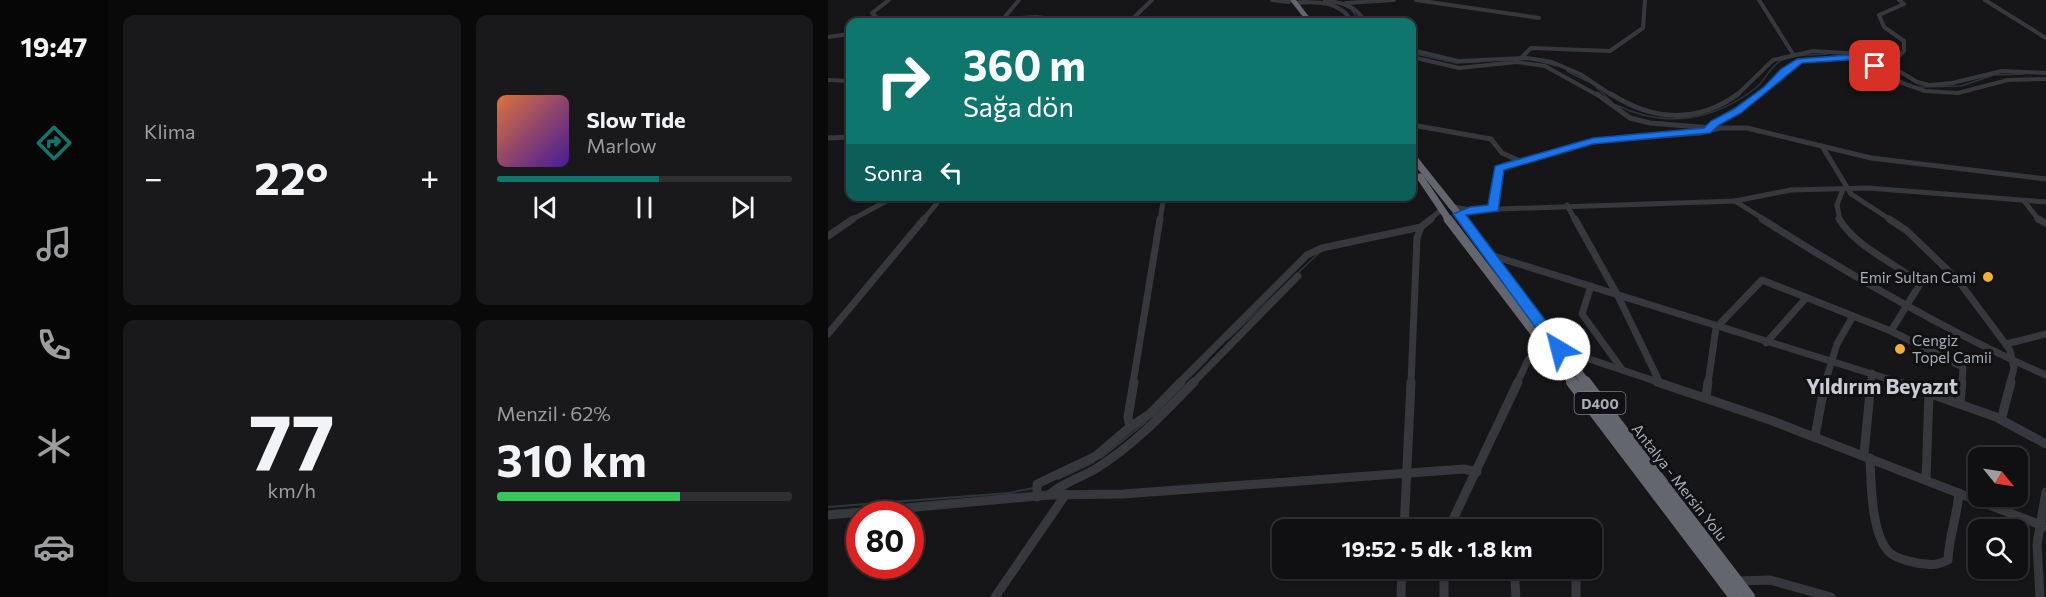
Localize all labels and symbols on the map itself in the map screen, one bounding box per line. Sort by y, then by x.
pin [1849,40,1900,91]
place label: Emir Sultan Cami [1860,268,1976,286]
marker: Emir Sultan Cami [1981,270,1995,284]
position arrow [1527,317,1591,381]
place label: Cengiz Topel Camii [1912,331,1992,366]
marker: Cengiz Topel Camii [1893,342,1907,356]
district label: Yıldırım Beyazıt [1806,373,1958,398]
road number: D400 [1574,392,1626,414]
street label: Antalya - Mersin Yolu [1629,420,1731,544]
north arrow [1968,447,2028,507]
speed limit sign: 80 [846,501,924,579]

